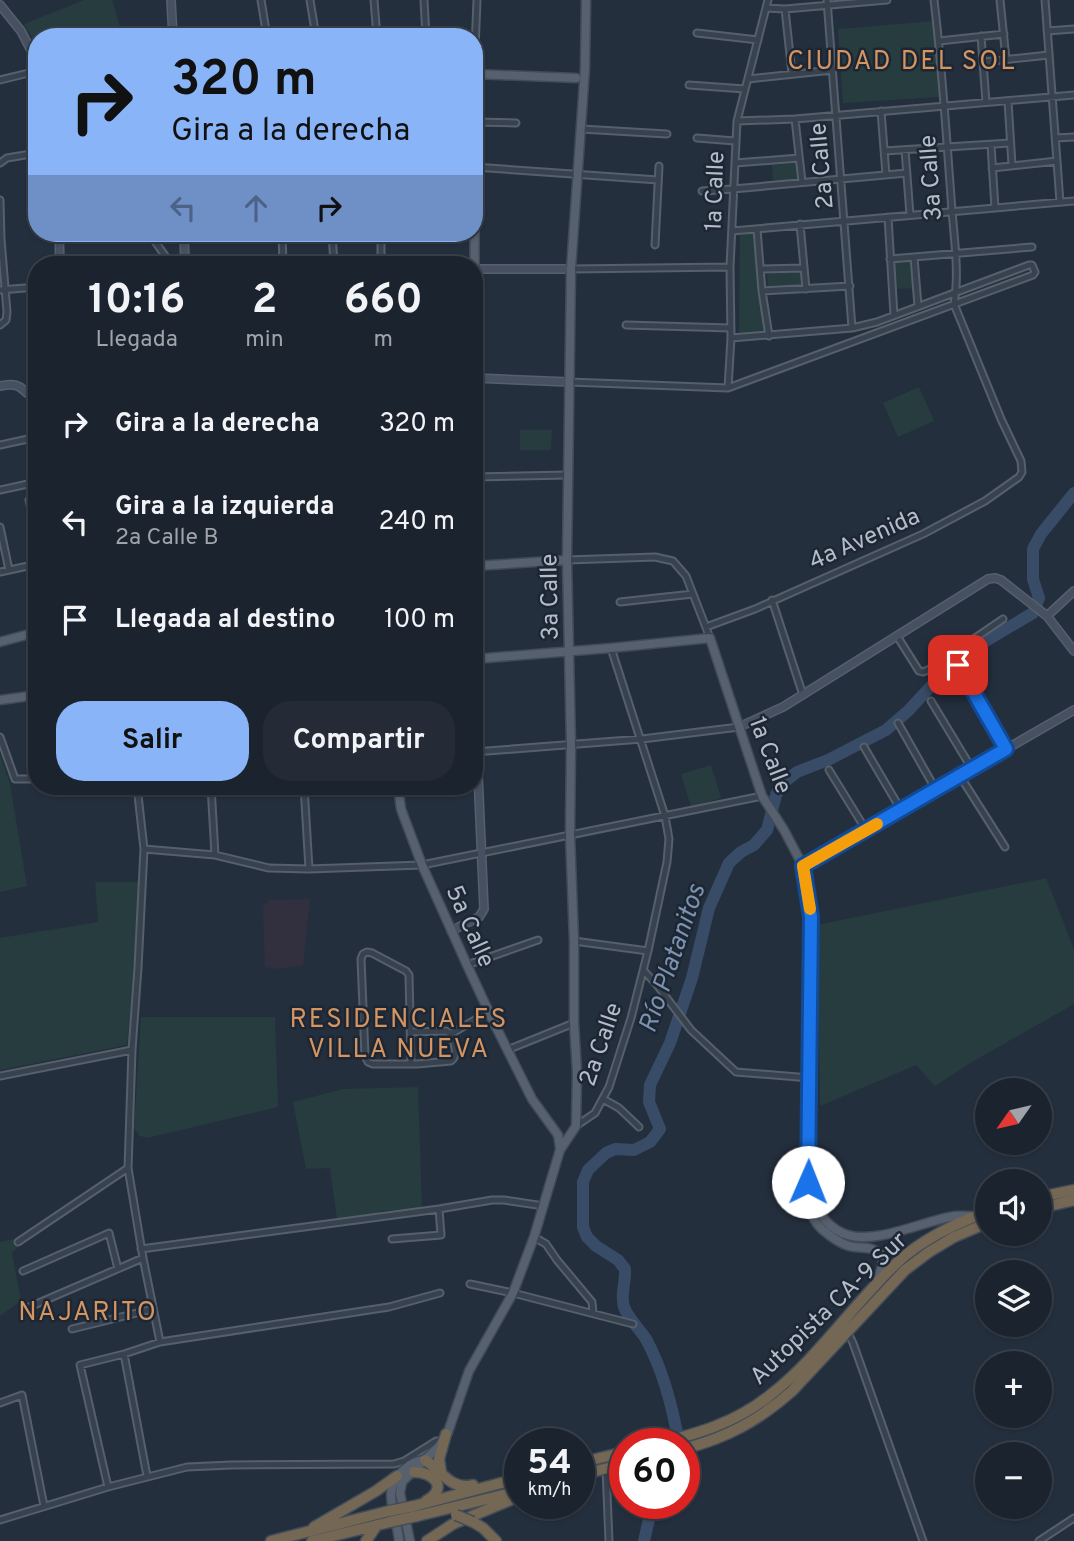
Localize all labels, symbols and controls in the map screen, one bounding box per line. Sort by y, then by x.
district label: CIUDAD DEL SOL [787,46,1017,79]
text: 320 m [171,51,317,113]
icon: right [56,56,147,147]
text: Gira a la derecha [171,112,410,152]
street label: 2a Calle [804,121,842,210]
street label: 3a Calle [914,134,950,222]
street label: 1a Calle [700,151,732,232]
icon: left [164,189,202,227]
icon: ahead [237,189,275,227]
icon: right [310,189,348,227]
text: 10:16 [88,275,185,328]
text: 2 [252,275,277,328]
text: 660 [344,275,423,328]
text: Llegada [96,326,178,355]
text: min [245,326,284,355]
text: m [374,326,393,355]
icon: right [56,405,94,443]
text: Gira a la derecha [115,408,320,441]
text: 320 m [379,408,455,441]
text: Gira a la izquierda [115,491,334,524]
street label: 4a Avenida [805,502,925,578]
icon: left [56,503,94,541]
text: 240 m [378,506,455,539]
text: 2a Calle B [115,524,218,553]
street label: 3a Calle [535,553,567,641]
icon: arrive [56,601,94,639]
text: Llegada al destino [115,604,335,637]
text: 100 m [384,604,455,637]
pin [928,635,988,695]
icon: arrive [939,646,977,684]
button: Salir [56,701,249,781]
button: Compartir [263,701,455,781]
street label: 1a Calle [741,713,797,799]
water label: Río Platanitos [633,879,715,1038]
street label: 5a Calle [438,881,501,973]
street label: 2a Calle [574,999,630,1090]
district label: RESIDENCIALES VILLA NUEVA [290,1004,508,1067]
north arrow [975,1078,1052,1155]
map controls [975,1078,1052,1519]
position arrow [771,1145,845,1219]
button: sound [975,1169,1052,1246]
street label: Autopista CA-9 Sur [744,1227,914,1392]
button: layers [975,1260,1052,1337]
district label: NAJARITO [18,1297,158,1330]
button: + [975,1351,1052,1428]
speed limit sign: 60 [609,1428,700,1519]
text: 54 [527,1442,572,1486]
button: − [975,1442,1052,1519]
text: km/h [528,1479,571,1502]

